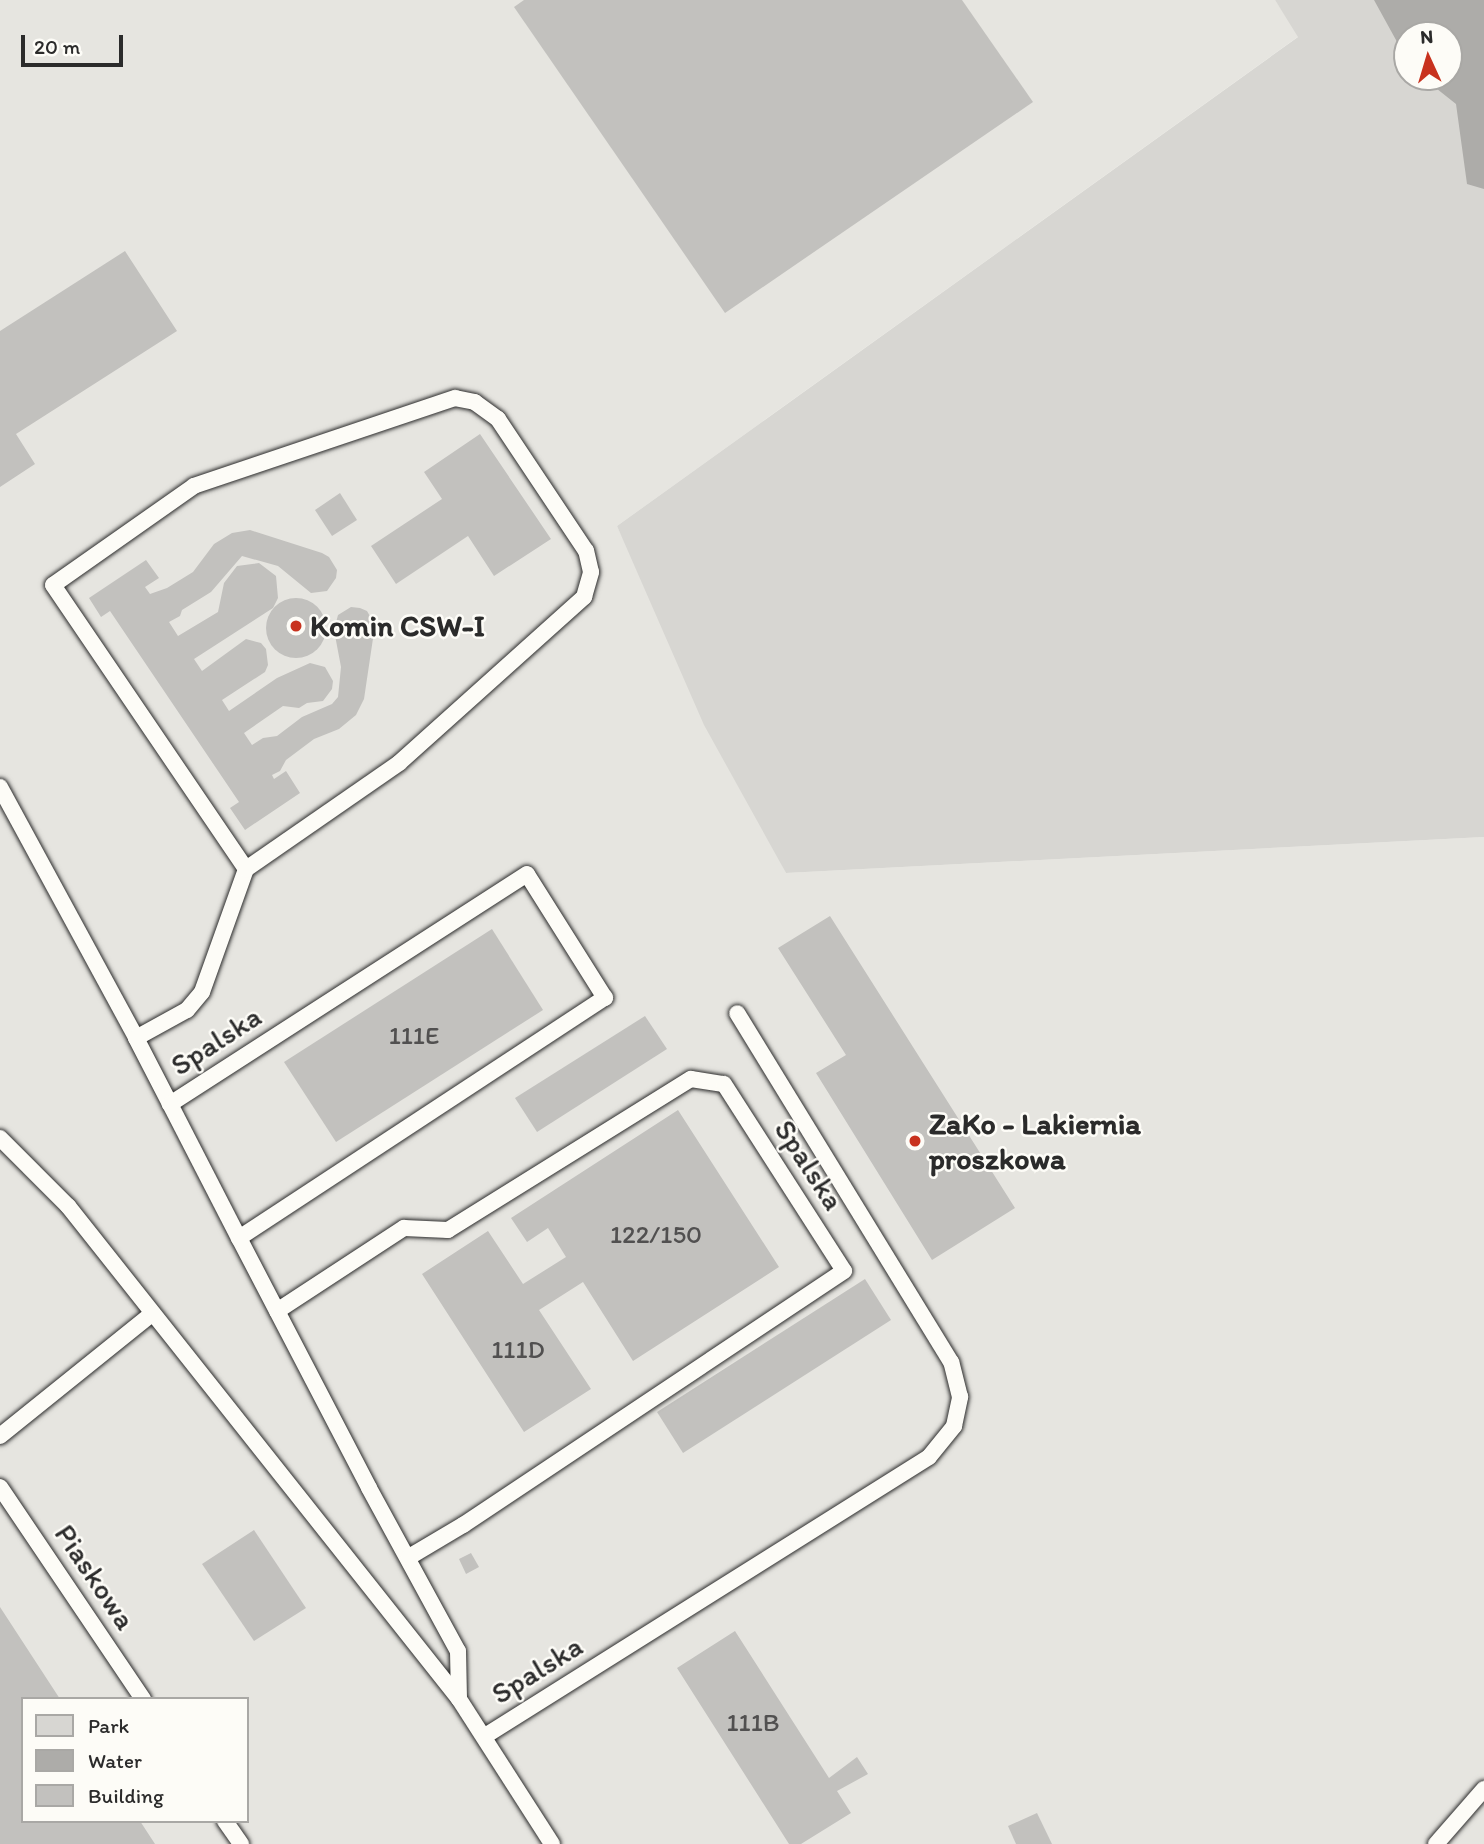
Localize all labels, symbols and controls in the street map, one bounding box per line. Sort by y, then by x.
scale bar [24,21,126,65]
north arrow [1393,21,1463,91]
text: N [1419,25,1434,48]
text: 20 m [34,34,80,59]
place label: Komin CSW-I [310,608,485,644]
marker: Komin CSW-I [288,618,304,634]
street label: Spalska [164,999,268,1083]
house number: 111E [389,1020,439,1052]
place label: ZaKo - Lakiernia proszkowa [929,1106,1140,1176]
street label: Spalska [767,1113,851,1217]
marker: ZaKo - Lakiernia proszkowa [907,1133,923,1149]
house number: 122/150 [610,1219,702,1251]
house number: 111D [491,1334,545,1366]
street label: Piaskowa [47,1517,143,1637]
street label: Spalska [485,1628,589,1712]
legend [21,1697,248,1823]
house number: 111B [727,1707,779,1739]
text: Park [88,1713,129,1738]
text: Water [88,1748,142,1773]
text: Building [88,1783,164,1808]

